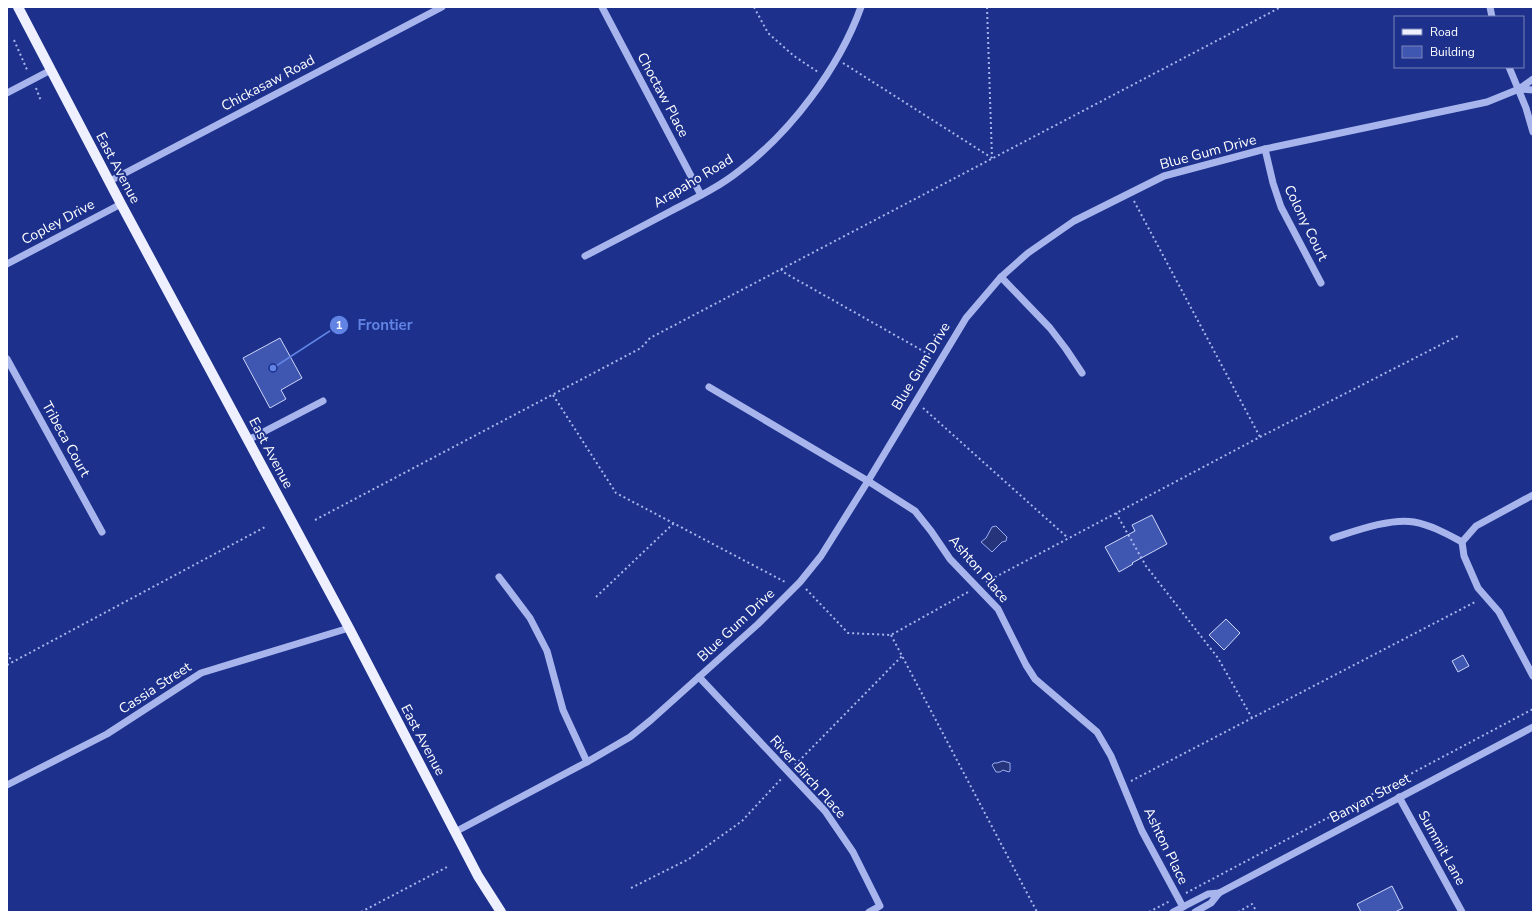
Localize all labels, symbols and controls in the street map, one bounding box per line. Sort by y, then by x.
legend [1394,16,1524,68]
text: Road [1430,24,1458,40]
text: Building [1430,44,1475,60]
street label: Choctaw Place [633,49,693,141]
street label: Chickasaw Road [218,50,318,116]
street label: East Avenue [91,129,145,207]
street label: Blue Gum Drive [1158,130,1258,174]
street label: Arapaho Road [650,150,736,212]
street label: Colony Court [1279,182,1333,264]
street label: Copley Drive [18,195,98,249]
callout: Frontier [329,311,420,338]
text: Frontier [357,315,413,335]
text: 1 [335,317,343,333]
street label: Blue Gum Drive [887,319,955,413]
street label: Tribeca Court [37,398,95,480]
street label: East Avenue [244,414,298,492]
street label: Ashton Place [945,531,1013,607]
street label: Blue Gum Drive [693,584,779,666]
street label: Cassia Street [115,658,195,718]
street label: East Avenue [396,701,450,779]
street label: River Birch Place [766,731,850,823]
street label: Banyan Street [1326,769,1414,827]
street label: Ashton Place [1139,804,1193,888]
street label: Summit Lane [1414,807,1470,889]

